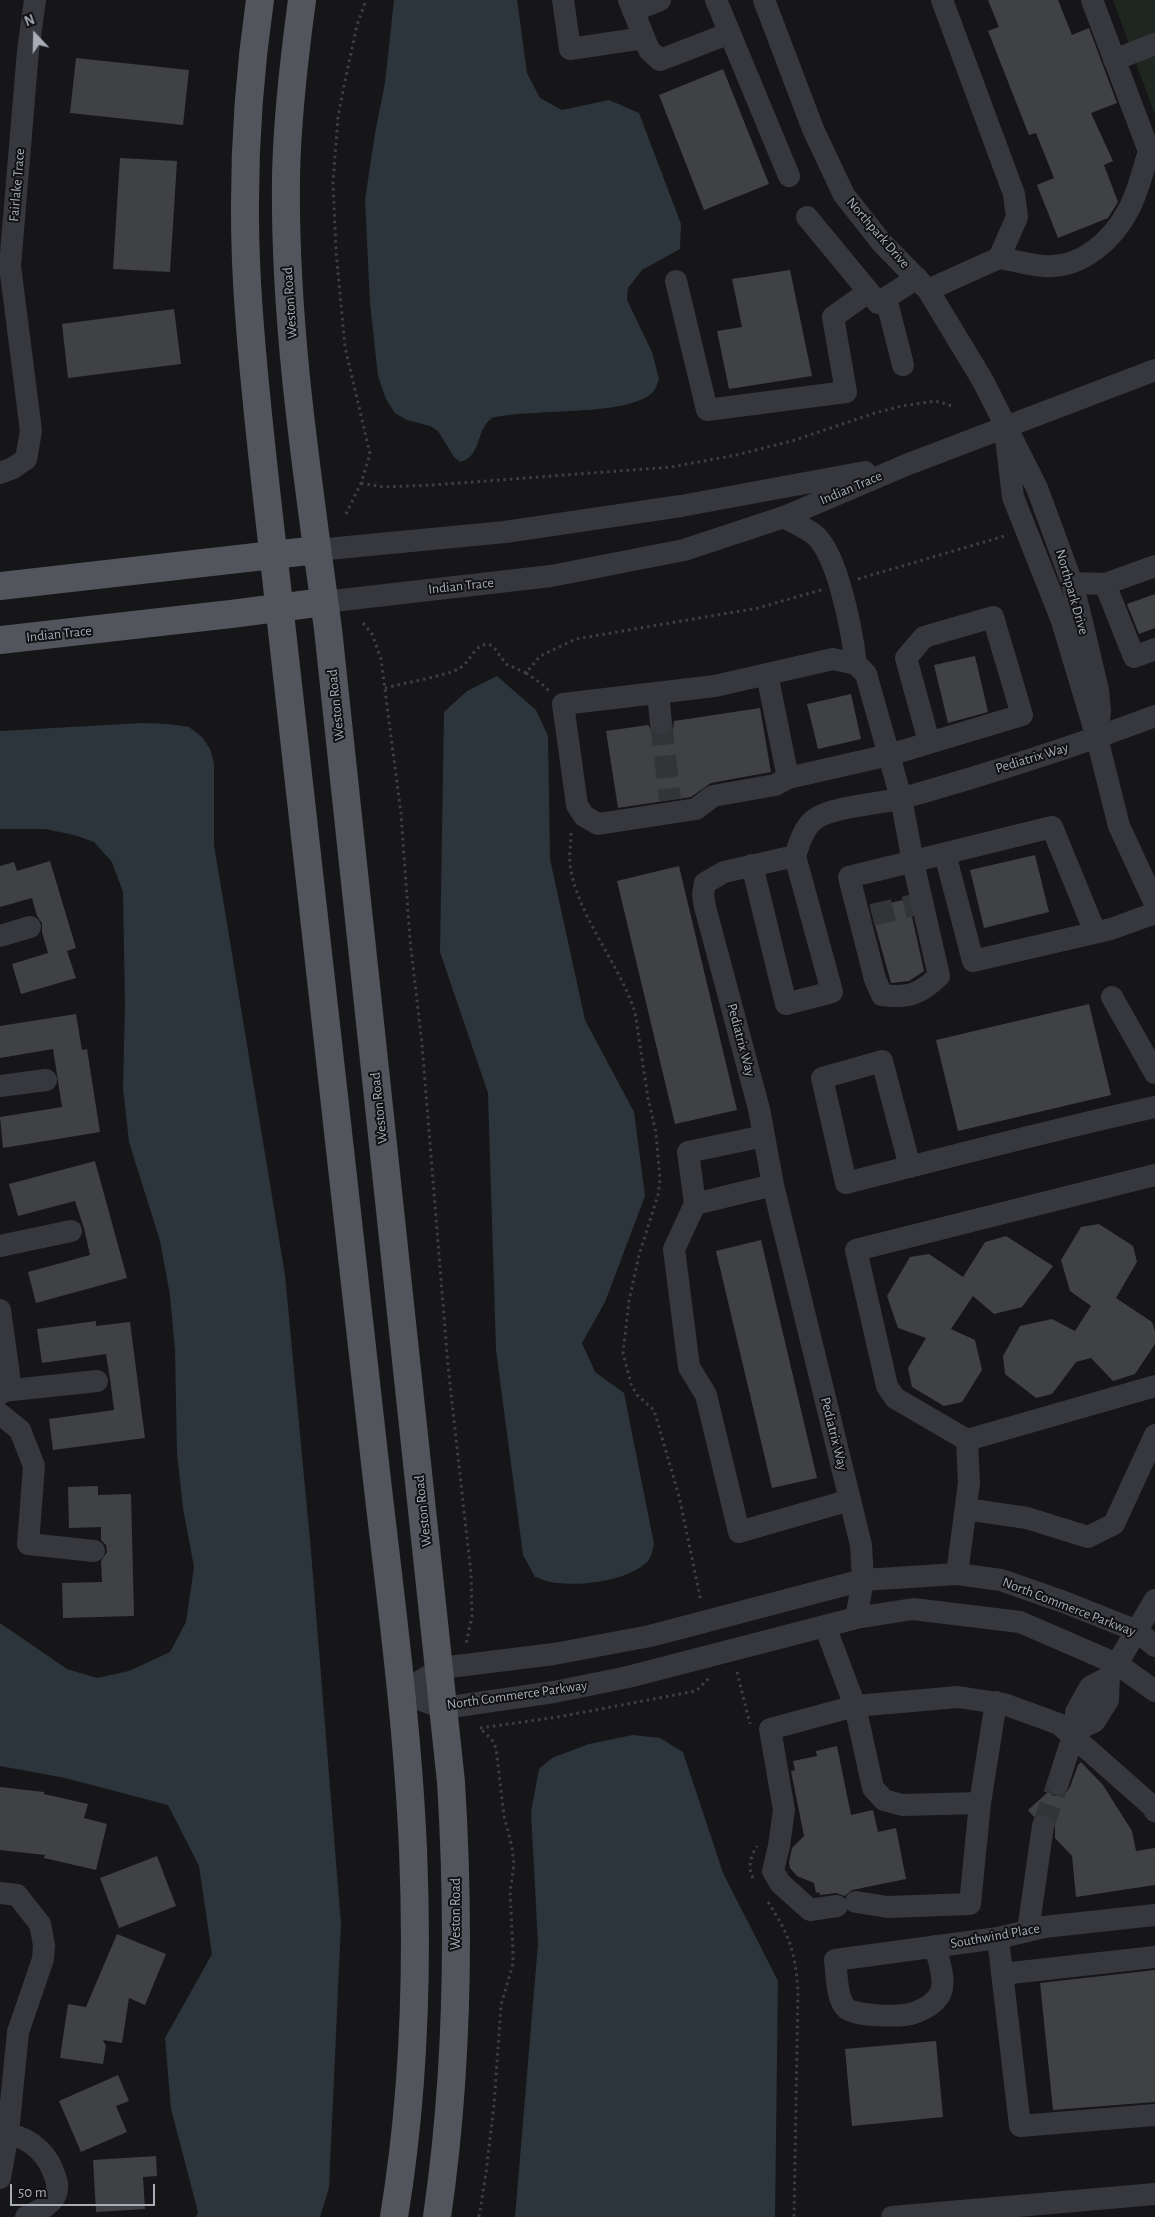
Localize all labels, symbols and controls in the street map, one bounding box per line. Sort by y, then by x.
north arrow [10,10,60,60]
text: N [23,13,37,29]
street label: Fairlake Trace [5,148,29,222]
street label: Northpark Drive [843,194,913,272]
street label: Weston Road [279,267,301,339]
street label: Indian Trace [817,467,885,509]
street label: Northpark Drive [1052,547,1092,637]
street label: Indian Trace [427,574,495,598]
street label: Indian Trace [25,622,93,646]
street label: Weston Road [324,668,348,742]
street label: Pediatrix Way [994,739,1070,777]
street label: Pediatrix Way [723,1002,759,1078]
street label: Weston Road [367,1071,391,1145]
street label: Pediatrix Way [817,1396,851,1472]
street label: Weston Road [411,1474,435,1548]
street label: North Commerce Parkway [1000,1574,1138,1640]
street label: North Commerce Parkway [446,1677,588,1713]
street label: Weston Road [448,1878,464,1950]
street label: Southwind Place [949,1920,1041,1952]
scale bar [12,2174,158,2206]
text: 50 m [18,2185,47,2200]

